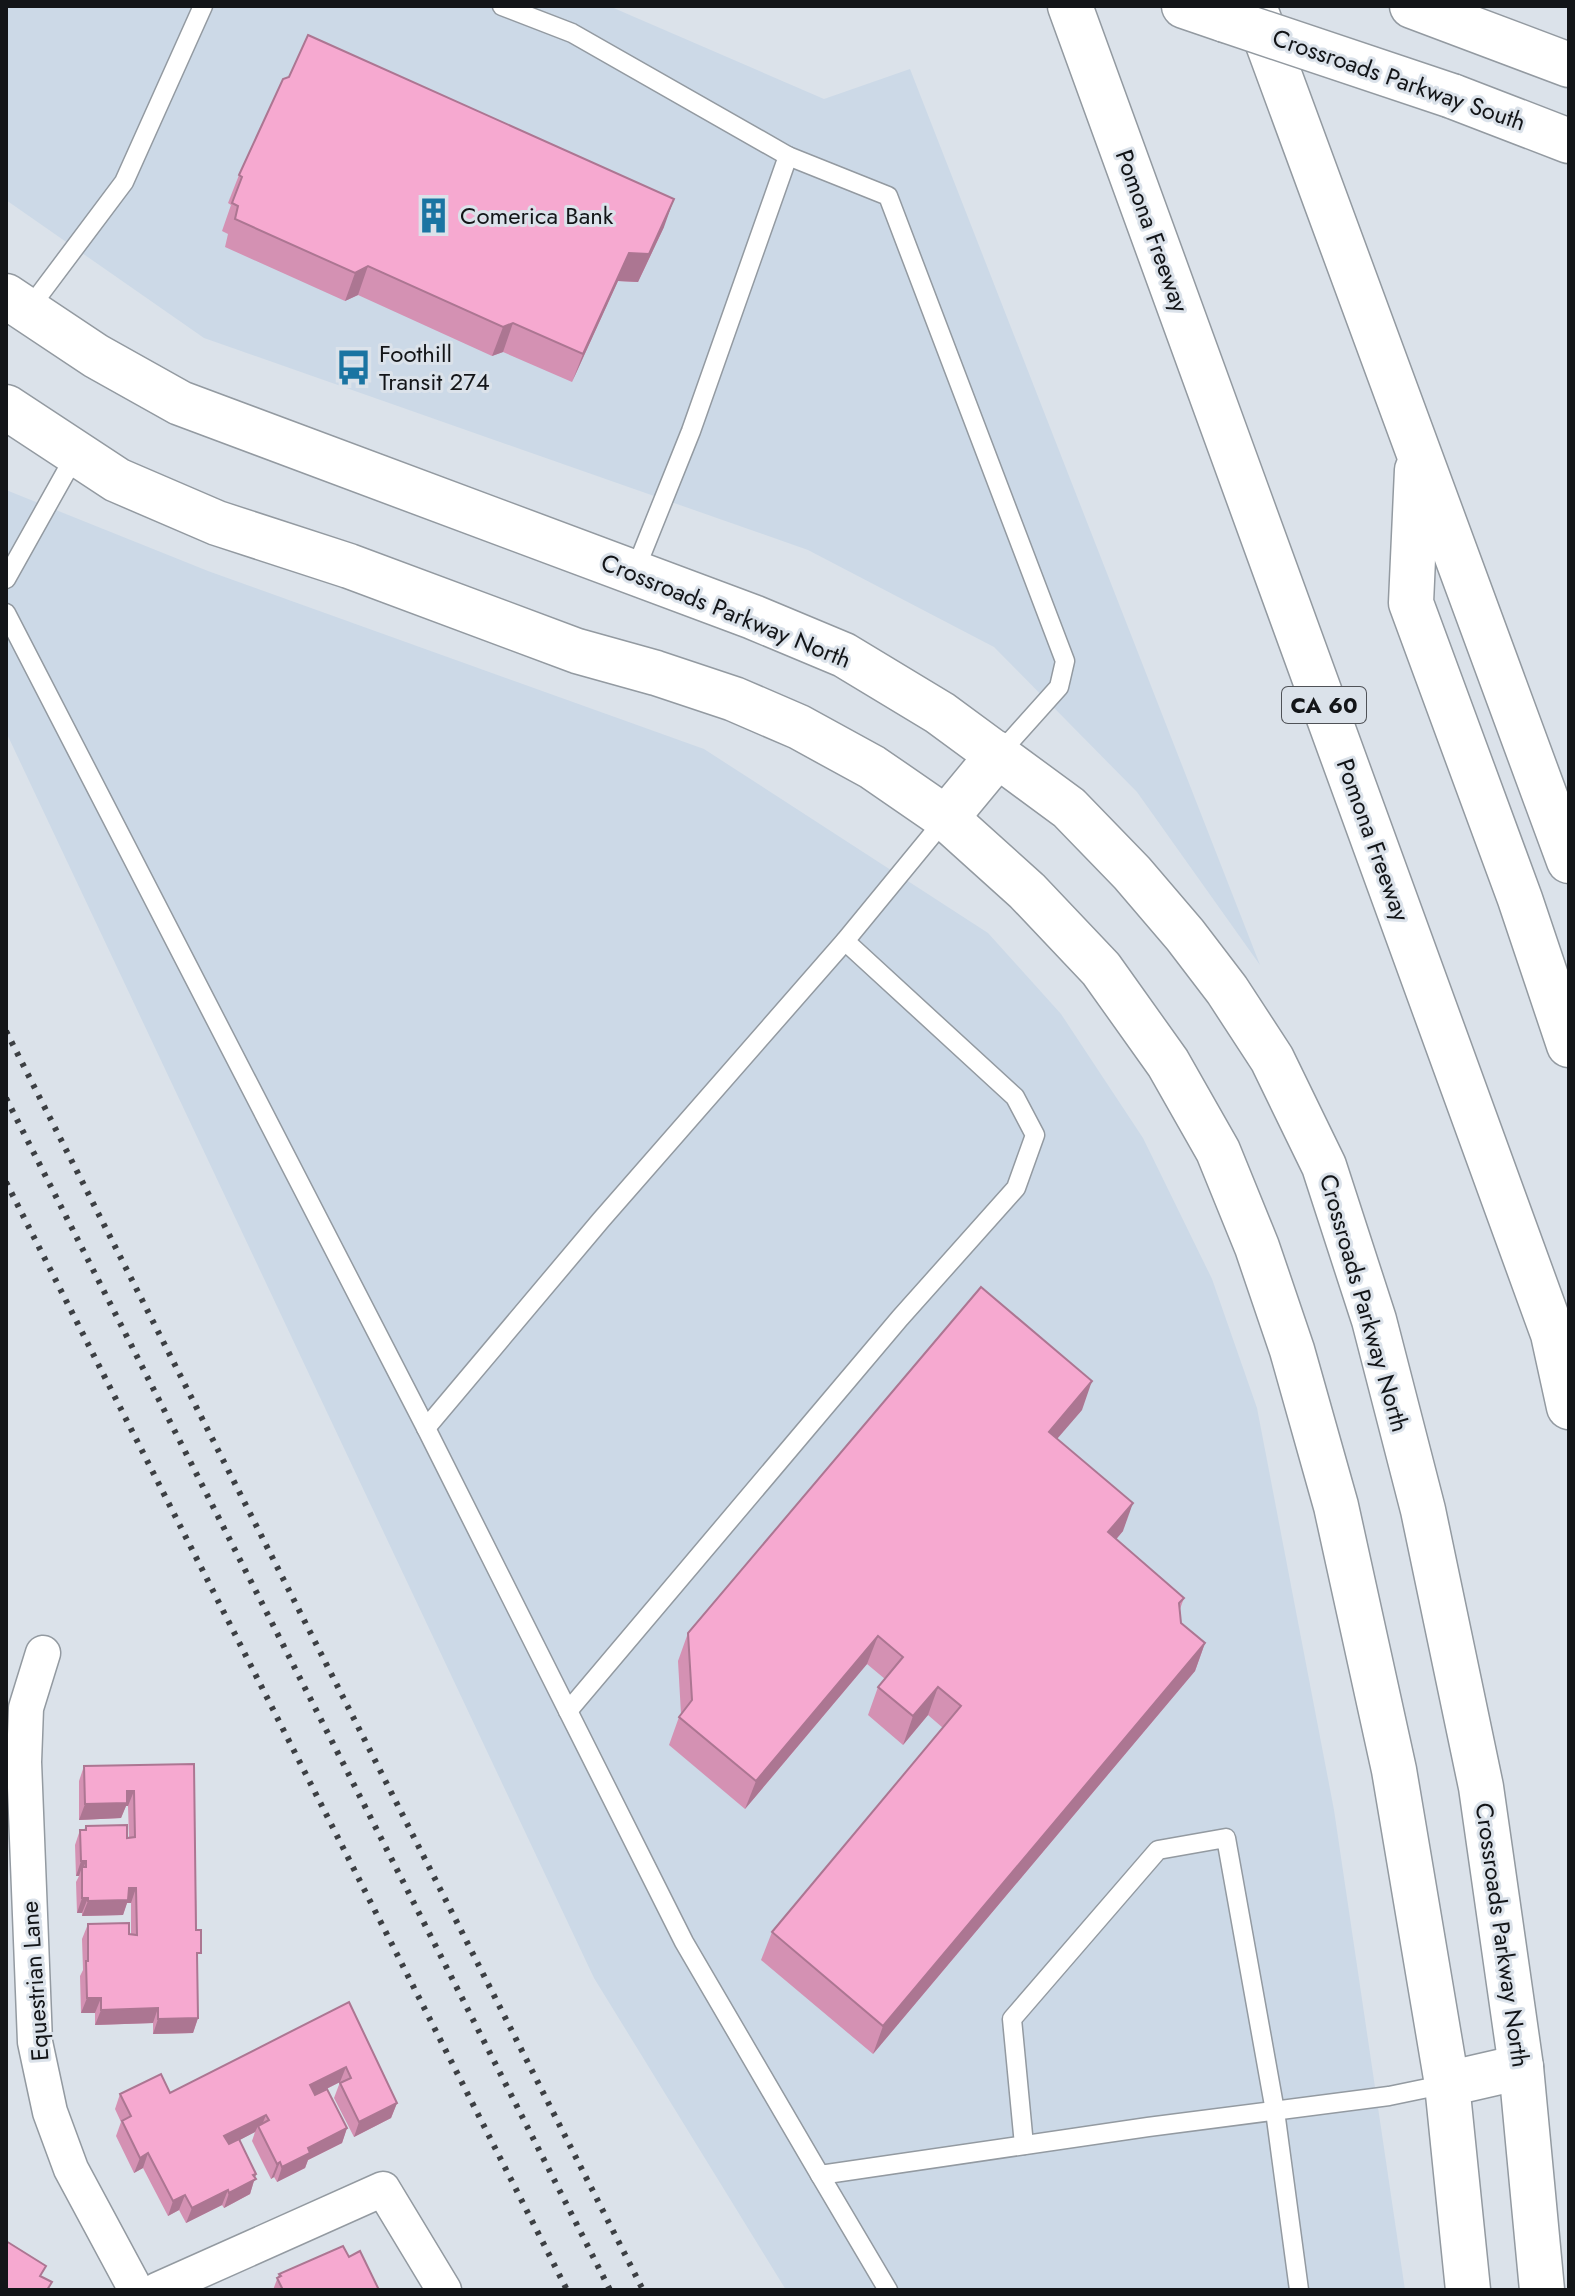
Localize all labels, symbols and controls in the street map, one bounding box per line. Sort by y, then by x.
street label: Crossroads Parkway South [1268,20,1530,139]
street label: Pomona Freeway [1107,145,1198,317]
building icon: Comerica Bank [415,197,453,235]
place label: Comerica Bank [460,198,614,233]
place label: Foothill Transit 274 [379,336,490,399]
bus stop icon: Foothill Transit 274 [334,349,372,387]
street label: Crossroads Parkway North [596,544,856,677]
road number: CA 60 [1282,687,1366,723]
street label: Pomona Freeway [1328,754,1419,926]
street label: Crossroads Parkway North [1311,1170,1418,1436]
street label: Crossroads Parkway North [1467,1800,1538,2069]
street label: Equestrian Lane [11,1900,58,2062]

